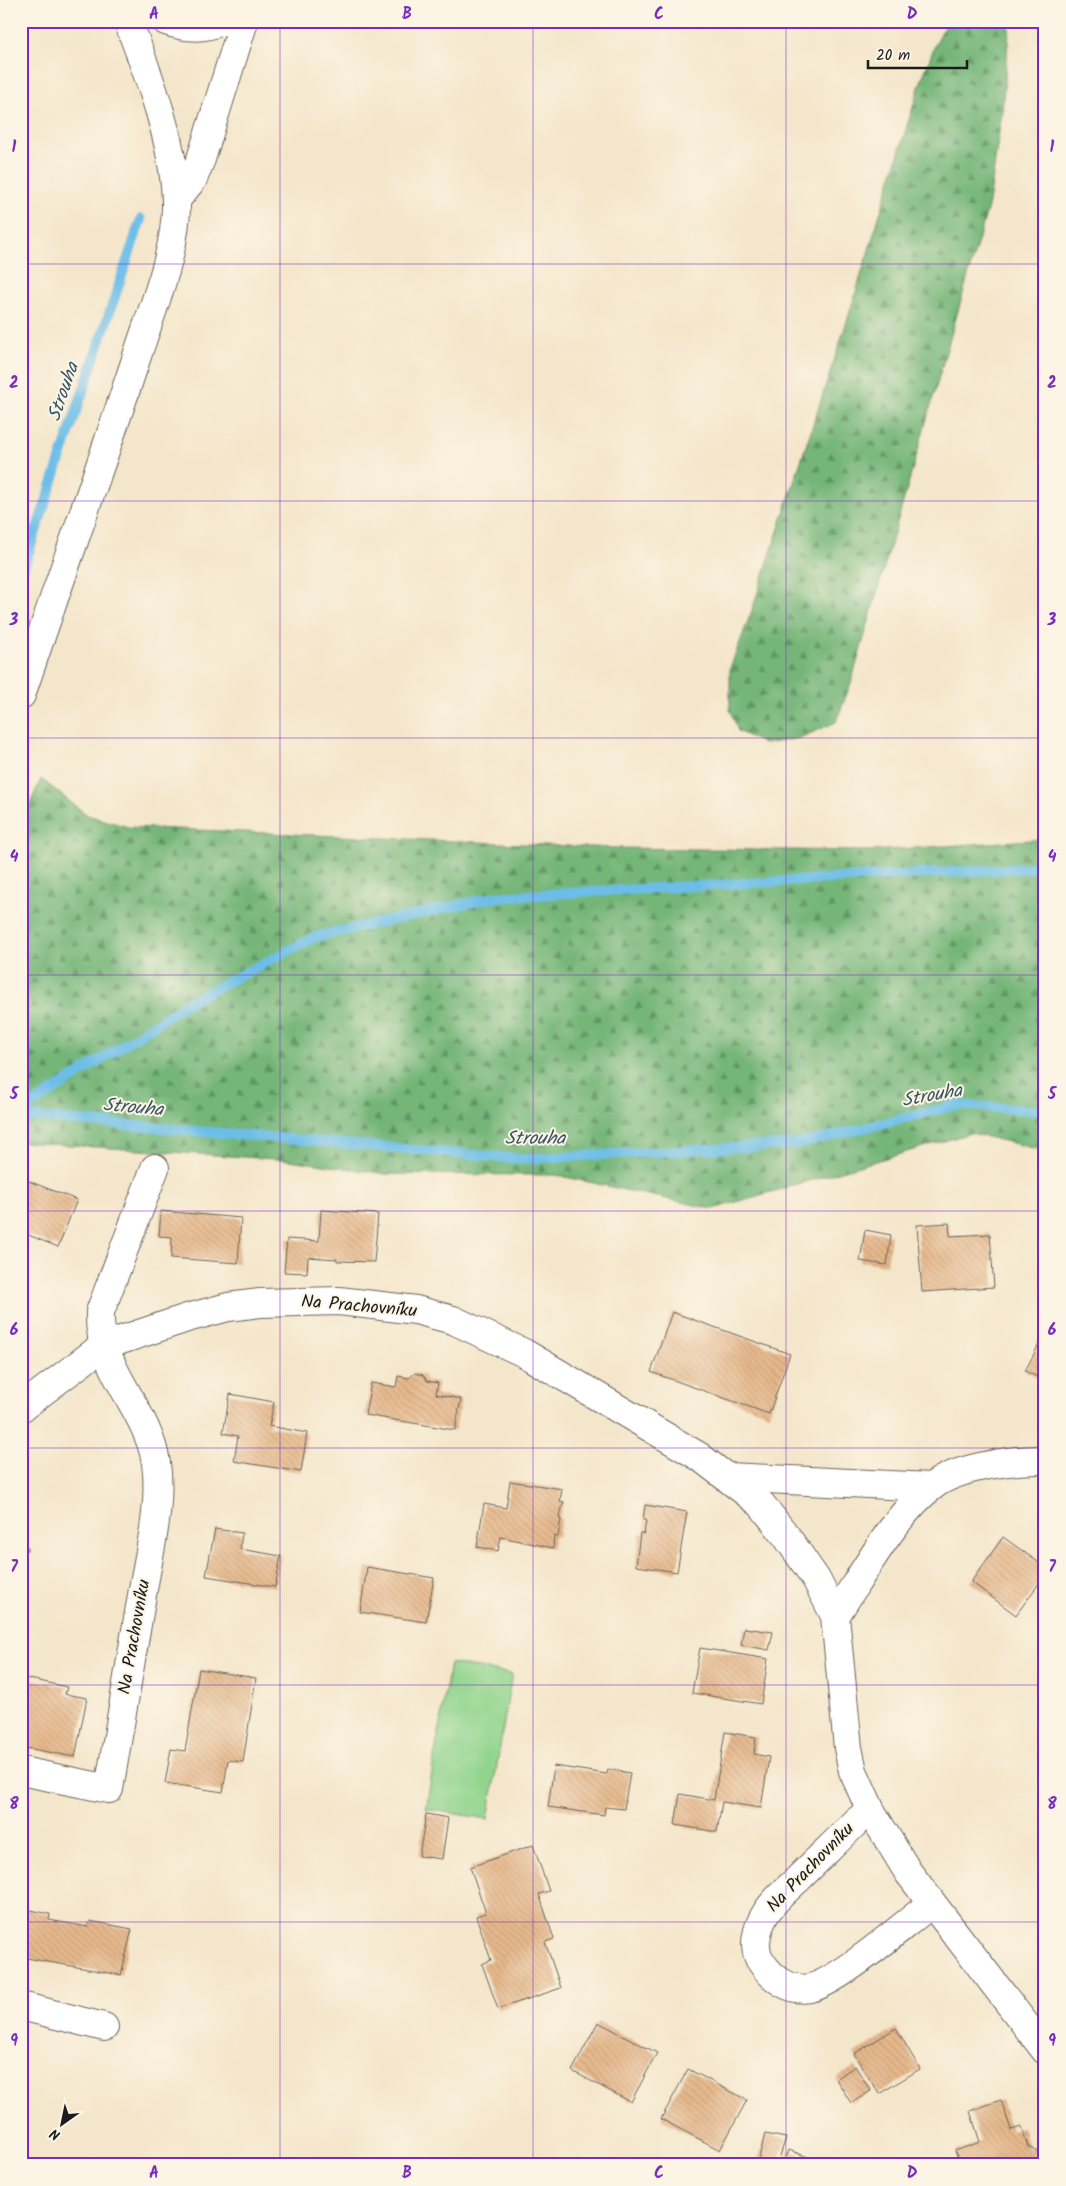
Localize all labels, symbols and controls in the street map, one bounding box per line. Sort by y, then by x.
text: A [149,2,159,27]
text: B [402,2,412,27]
text: C [654,2,664,27]
text: D [907,2,918,27]
scale bar [868,38,967,70]
text: 20 m [876,44,910,68]
text: 1 [12,135,17,160]
text: 1 [1050,135,1055,160]
water label: Strouha [40,357,88,426]
text: 2 [9,371,19,396]
text: 2 [1047,371,1057,396]
text: 3 [9,608,19,633]
text: 3 [1047,608,1057,633]
text: 4 [10,845,19,870]
text: 4 [1048,845,1057,870]
water label: Strouha [900,1076,966,1116]
text: 5 [9,1082,20,1107]
text: 5 [1047,1082,1058,1107]
water label: Strouha [102,1090,166,1126]
water label: Strouha [505,1124,566,1154]
street label: Na Prachovníku [300,1287,419,1327]
text: 6 [10,1318,19,1343]
text: 6 [1048,1318,1057,1343]
text: 7 [10,1555,18,1580]
text: 7 [1048,1555,1056,1580]
street label: Na Prachovníku [111,1577,159,1697]
text: 8 [9,1792,19,1817]
text: 8 [1047,1792,1057,1817]
street label: Na Prachovníku [760,1816,862,1920]
text: 9 [10,2029,18,2054]
text: 9 [1048,2029,1056,2054]
north arrow [38,2098,88,2148]
text: N [46,2122,65,2146]
text: A [149,2161,159,2186]
text: B [402,2161,412,2186]
text: C [654,2161,664,2186]
text: D [907,2161,918,2186]

